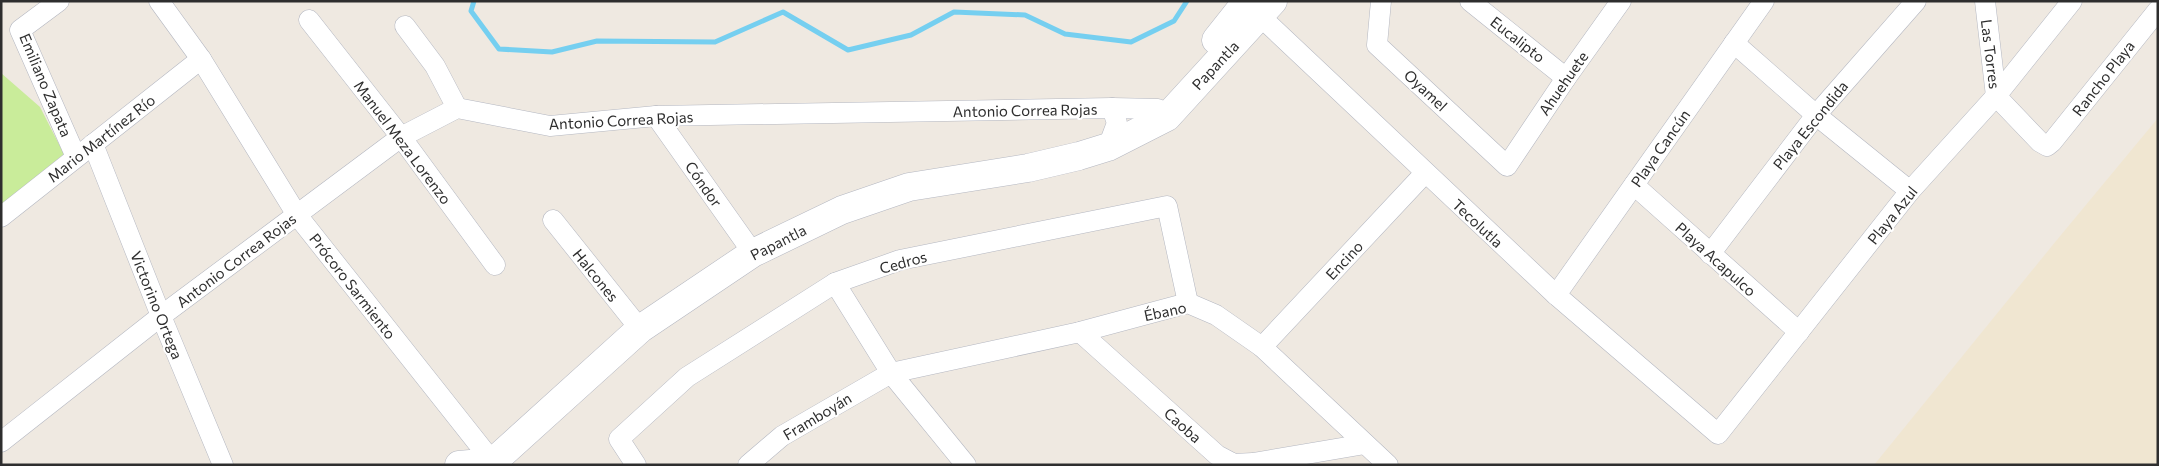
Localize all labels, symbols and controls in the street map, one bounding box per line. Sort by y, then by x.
street label: Eucalipto [1487,12,1549,66]
street label: Las Torres [1978,18,2004,90]
street label: Emiliano Zapata [16,31,76,139]
street label: Papantla [1188,37,1242,93]
street label: Rancho Playa [2068,37,2138,119]
street label: Ahuehuete [1534,47,1592,118]
street label: Oyamel [1401,66,1451,114]
street label: Manuel Meza Lorenzo [351,77,455,207]
street label: Playa Escondida [1769,77,1851,173]
street label: Mario Martínez Río [44,90,158,186]
street label: Antonio Correa Rojas [952,100,1098,120]
street label: Playa Cancún [1627,106,1693,190]
street label: Antonio Correa Rojas [548,107,694,133]
street label: Cóndor [682,158,726,210]
street label: Playa Azul [1863,182,1921,248]
street label: Tecolutla [1449,195,1507,251]
street label: Antonio Correa Rojas [173,209,299,311]
street label: Playa Acapulco [1672,218,1760,300]
street label: Papantla [747,220,809,264]
street label: Prócoro Sarmiento [306,230,400,342]
street label: Encino [1322,237,1366,283]
street label: Halcones [569,245,623,305]
street label: Cedros [877,247,929,277]
street label: Victorino Ortega [127,248,187,362]
street label: Ébano [1142,297,1188,324]
street label: Framboyán [779,389,855,443]
street label: Caoba [1161,404,1205,446]

